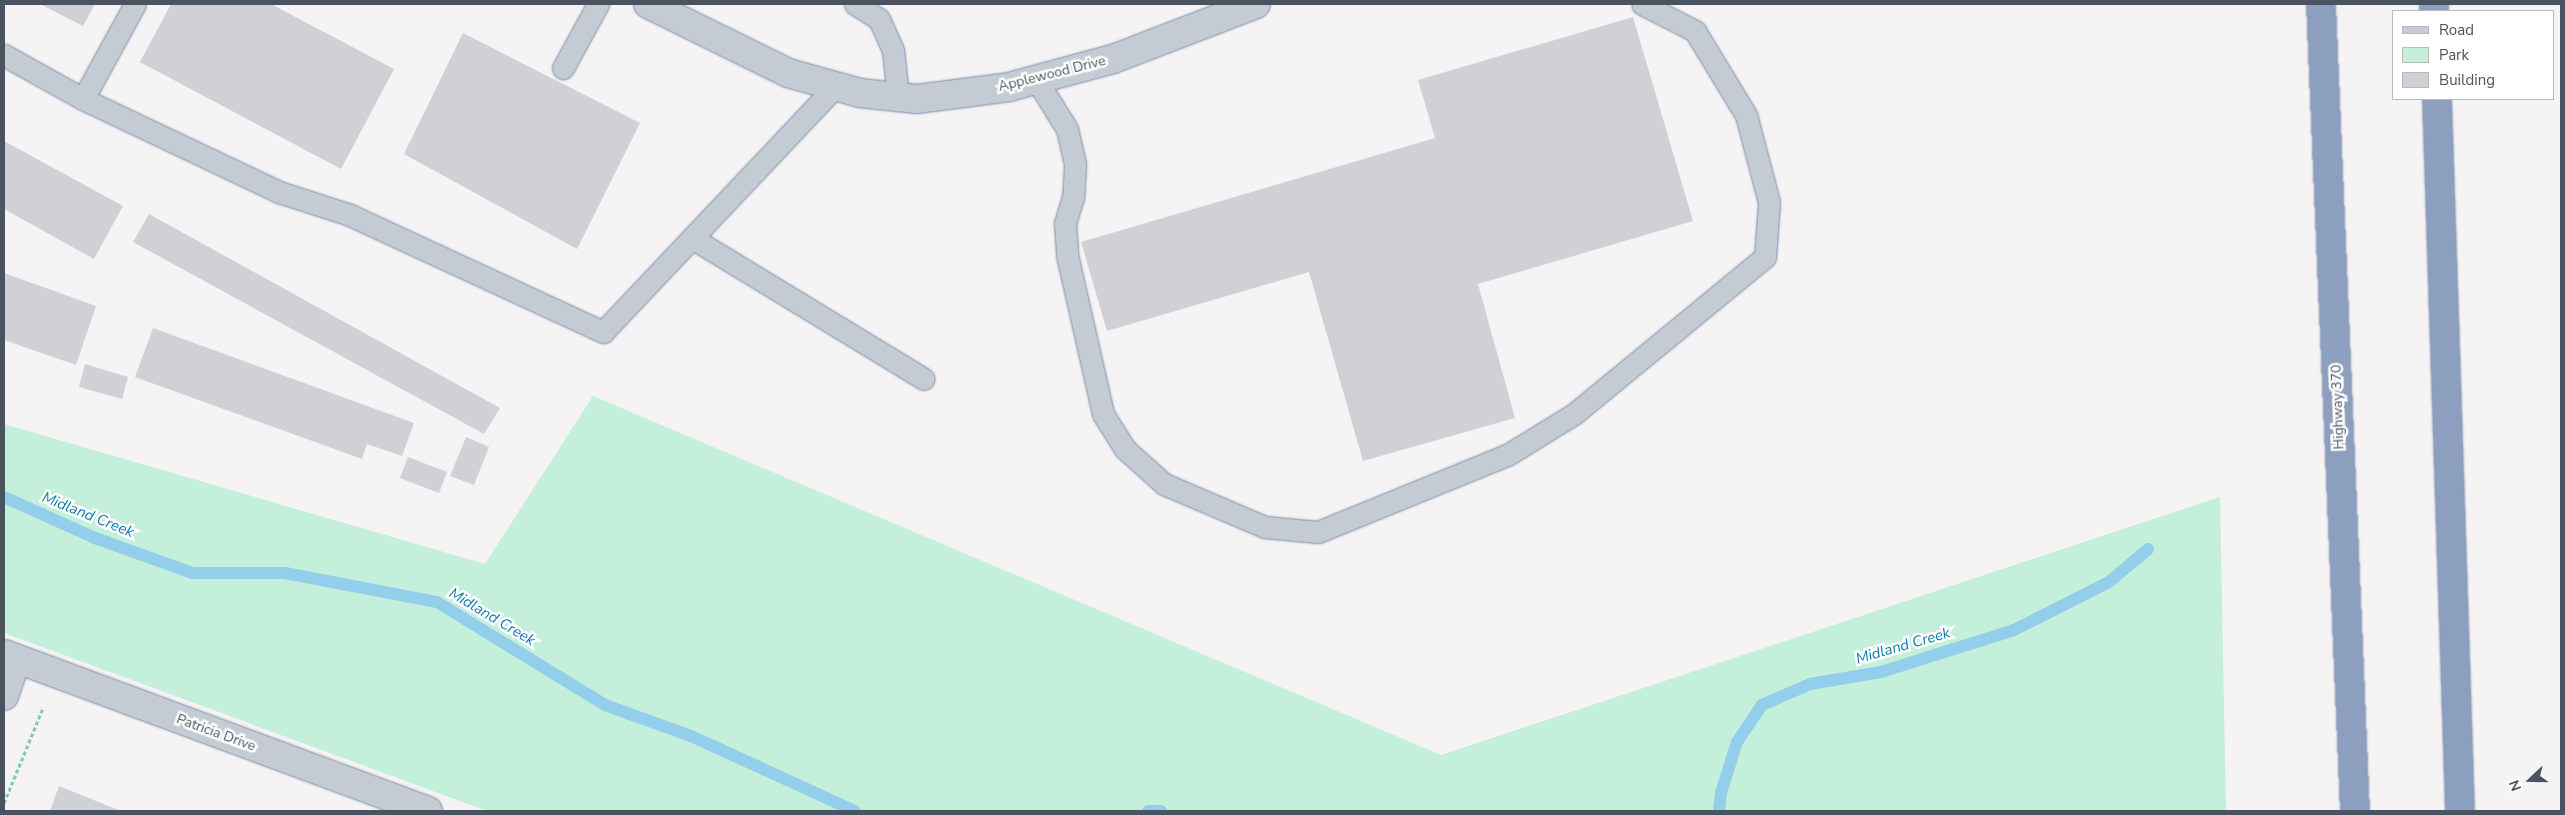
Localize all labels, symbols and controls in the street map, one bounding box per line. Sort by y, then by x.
legend [2392,10,2555,100]
text: Road [2439,20,2474,40]
text: Park [2439,45,2469,65]
street label: Applewood Drive [997,53,1107,95]
text: Building [2439,70,2495,90]
street label: Highway 370 [2328,364,2348,450]
water label: Midland Creek [39,488,137,542]
water label: Midland Creek [446,584,538,650]
water label: Midland Creek [1854,624,1952,668]
street label: Patricia Drive [174,711,258,755]
north arrow [2505,755,2555,805]
text: N [2505,777,2526,794]

